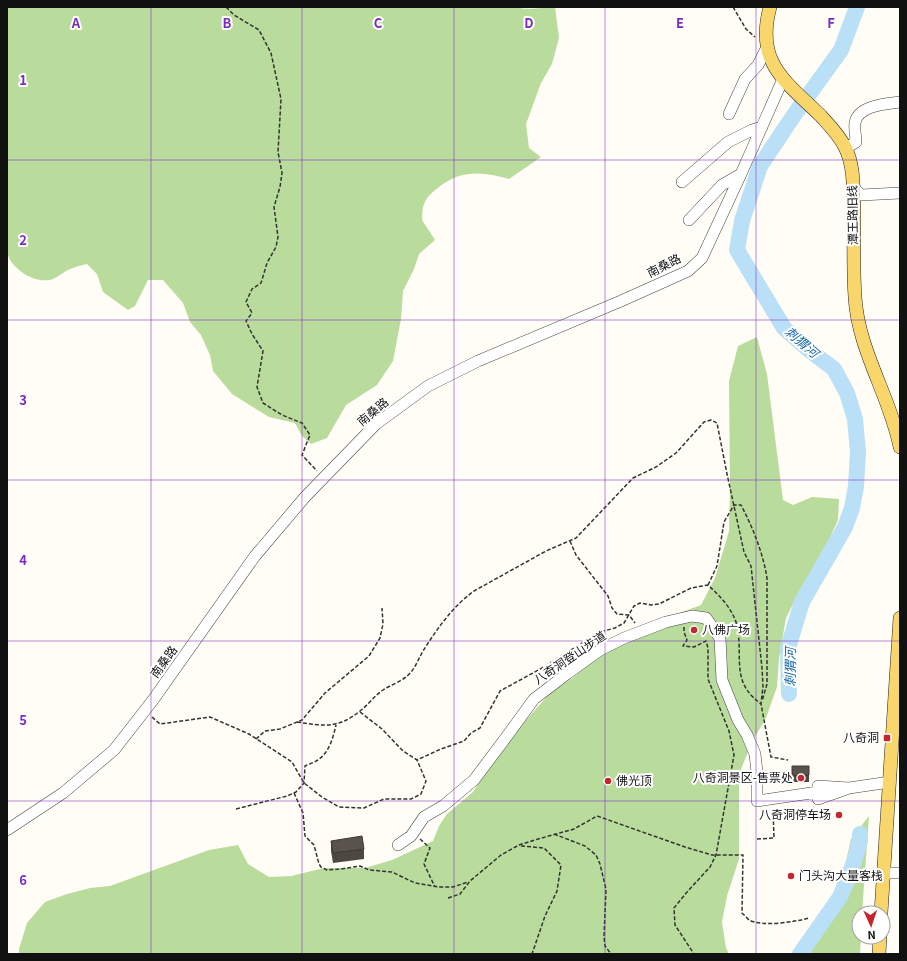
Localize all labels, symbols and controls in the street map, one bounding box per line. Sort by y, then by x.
text: A [71,13,81,32]
text: B [223,13,232,32]
text: C [374,13,383,32]
text: D [524,13,534,32]
text: E [676,13,684,32]
text: F [827,13,835,32]
text: 1 [19,70,27,89]
street label: 潭王路旧线 [842,185,861,245]
text: 2 [19,230,27,249]
street label: 南桑路 [643,249,683,280]
water label: 刺猬河 [781,322,826,364]
text: 3 [19,390,27,409]
street label: 南桑路 [353,393,391,429]
text: 4 [19,550,27,569]
place label: 八佛广场 [702,620,750,637]
marker: 八佛广场 [689,625,699,635]
street label: 八奇洞登山步道 [530,626,609,687]
street label: 南桑路 [145,642,180,681]
water label: 刺猬河 [780,644,799,687]
text: 5 [19,710,27,729]
place label: 八奇洞 [843,728,879,745]
marker: 八奇洞 [882,733,892,743]
place label: 八奇洞景区-售票处 [693,768,793,785]
place label: 佛光顶 [616,771,652,788]
marker: 八奇洞景区-售票处 [796,773,806,783]
marker: 佛光顶 [603,776,613,786]
place label: 八奇洞停车场 [759,805,831,822]
marker: 八奇洞停车场 [834,810,844,820]
place label: 门头沟大量客栈 [799,866,883,883]
text: 6 [19,870,27,889]
marker: 门头沟大量客栈 [786,871,796,881]
north arrow [851,905,891,945]
text: N [867,928,876,944]

